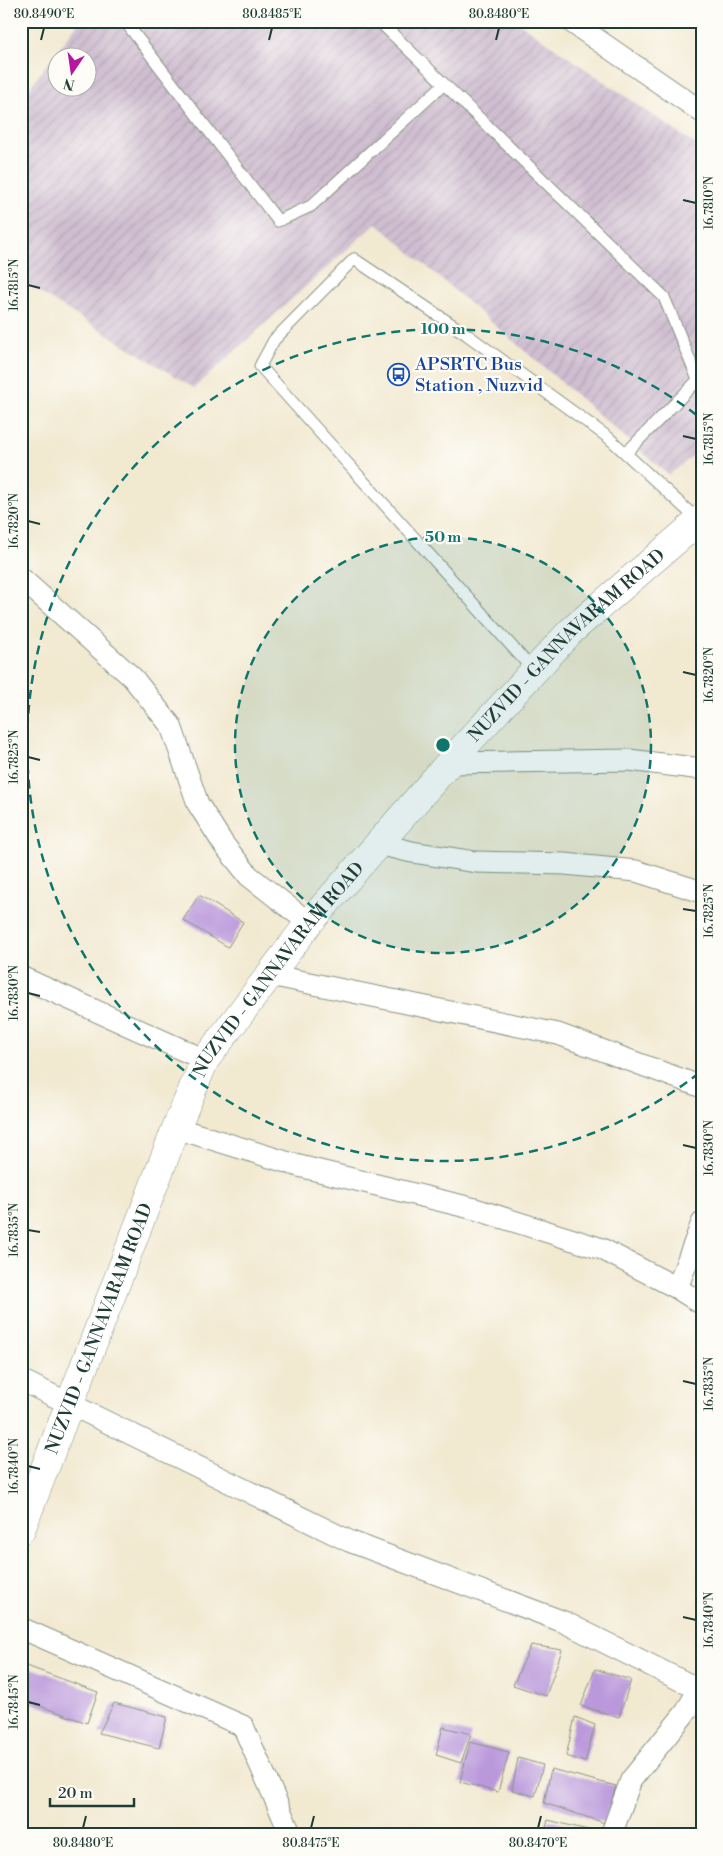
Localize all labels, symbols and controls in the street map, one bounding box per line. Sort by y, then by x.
text: 80.8490°E [14,7,74,22]
text: 80.8485°E [242,7,302,22]
text: 80.8480°E [469,7,529,22]
north arrow [48,48,98,98]
text: N [62,74,77,94]
text: 16.7810°N [702,176,717,230]
text: 16.7815°N [7,259,22,311]
text: 100 m [421,320,466,339]
place label: APSRTC Bus Station , Nuzvid [414,353,544,397]
bus stop icon: APSRTC Bus Station , Nuzvid [387,362,411,386]
text: 16.7815°N [702,413,717,465]
text: 16.7820°N [7,493,22,549]
text: 50 m [425,528,461,547]
street label: NUZVID - GANNAVARAM ROAD [463,544,670,747]
text: 16.7820°N [702,647,717,703]
text: 16.7825°N [7,730,22,784]
centre of rings [434,736,452,754]
street label: NUZVID - GANNAVARAM ROAD [188,857,369,1081]
text: 16.7825°N [702,884,717,938]
text: 16.7830°N [7,965,22,1021]
text: 16.7830°N [702,1120,717,1176]
street label: NUZVID - GANNAVARAM ROAD [40,1200,158,1457]
text: 16.7835°N [7,1203,22,1257]
text: 16.7835°N [702,1357,717,1411]
text: 16.7840°N [7,1438,22,1494]
text: 16.7840°N [702,1592,717,1648]
text: 16.7845°N [7,1674,22,1730]
scale bar [50,1776,134,1808]
text: 20 m [58,1784,93,1803]
text: 80.8480°E [53,1836,113,1851]
text: 80.8475°E [282,1836,340,1851]
text: 80.8470°E [509,1836,567,1851]

